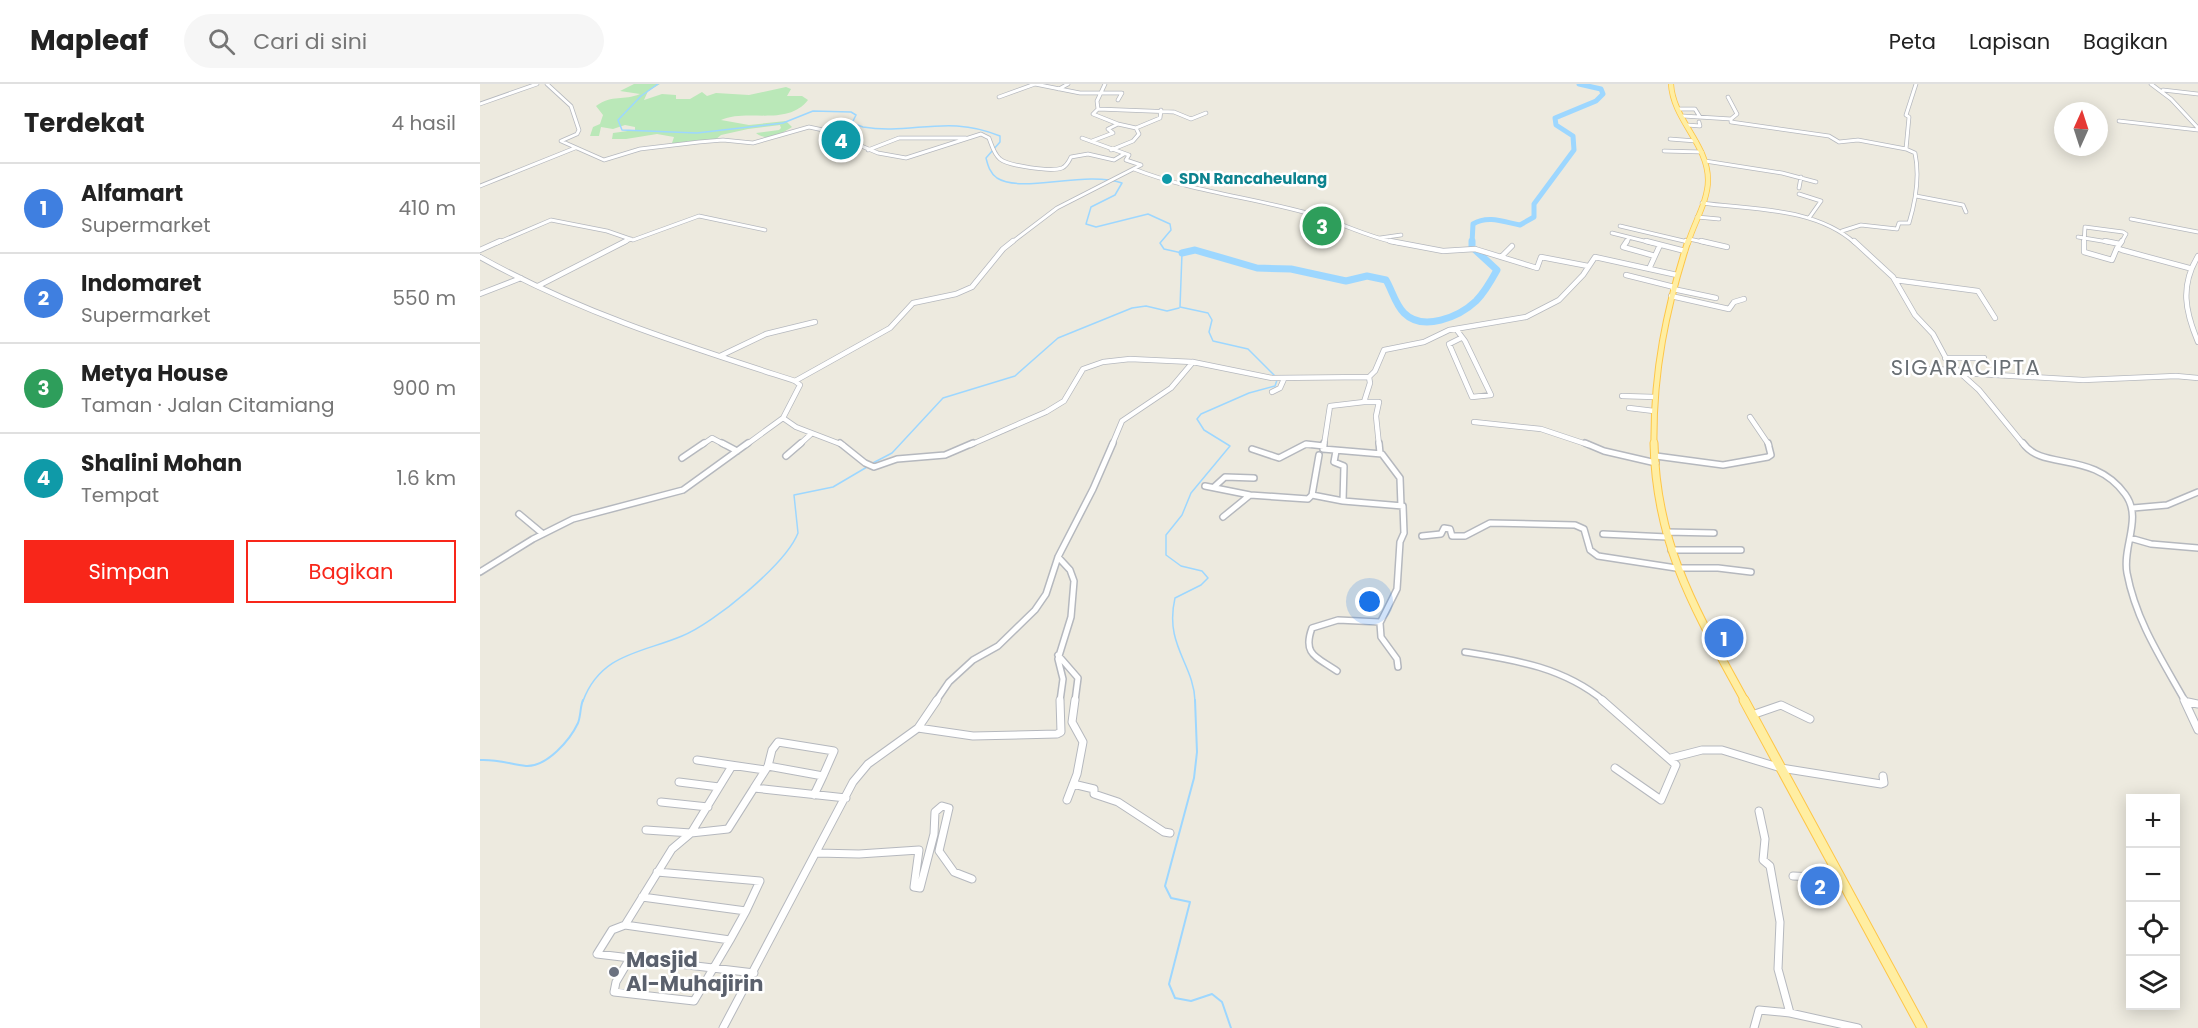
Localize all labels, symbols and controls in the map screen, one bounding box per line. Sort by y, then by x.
search box [184,14,604,68]
text: Mapleaf [30,21,148,60]
icon: search [205,25,238,58]
text: Cari di sini [253,26,367,57]
text: Peta [1889,27,1936,56]
text: Lapisan [1969,27,2050,56]
text: Bagikan [2083,27,2168,56]
north arrow [2054,102,2108,156]
text: Terdekat [24,105,144,141]
text: 4 hasil [391,109,456,137]
pin: 4 [822,118,860,162]
place label: SDN Rancaheulang [1179,168,1327,189]
marker: SDN Rancaheulang [1160,172,1174,186]
text: Alfamart [81,178,183,209]
text: 1 [40,194,47,222]
text: 410 m [399,194,456,222]
pin: 3 [1302,204,1342,248]
text: Supermarket [81,211,210,239]
text: Indomaret [81,268,201,299]
text: 2 [38,284,49,312]
text: 550 m [392,284,456,312]
text: Supermarket [81,301,210,329]
district label: SIGARACIPTA [1891,353,2041,382]
text: Metya House [81,358,228,389]
text: 3 [37,374,50,402]
text: 900 m [392,374,456,402]
text: Taman · Jalan Citamiang [81,391,334,419]
text: Shalini Mohan [81,448,242,479]
text: 4 [37,464,50,492]
text: 1.6 km [396,464,456,492]
text: Tempat [81,481,159,509]
button: Simpan [24,540,234,603]
button: Bagikan [246,540,456,603]
your location [1355,587,1384,616]
pin: 1 [1704,616,1744,660]
map controls [2126,794,2180,1010]
button: + [2126,794,2180,848]
button: − [2126,848,2180,902]
pin: 2 [1800,864,1840,908]
button: locate [2126,902,2180,956]
place label: Masjid Al-Muhajirin [626,945,763,998]
button: layers [2126,956,2180,1010]
marker: Masjid Al-Muhajirin [607,965,621,979]

